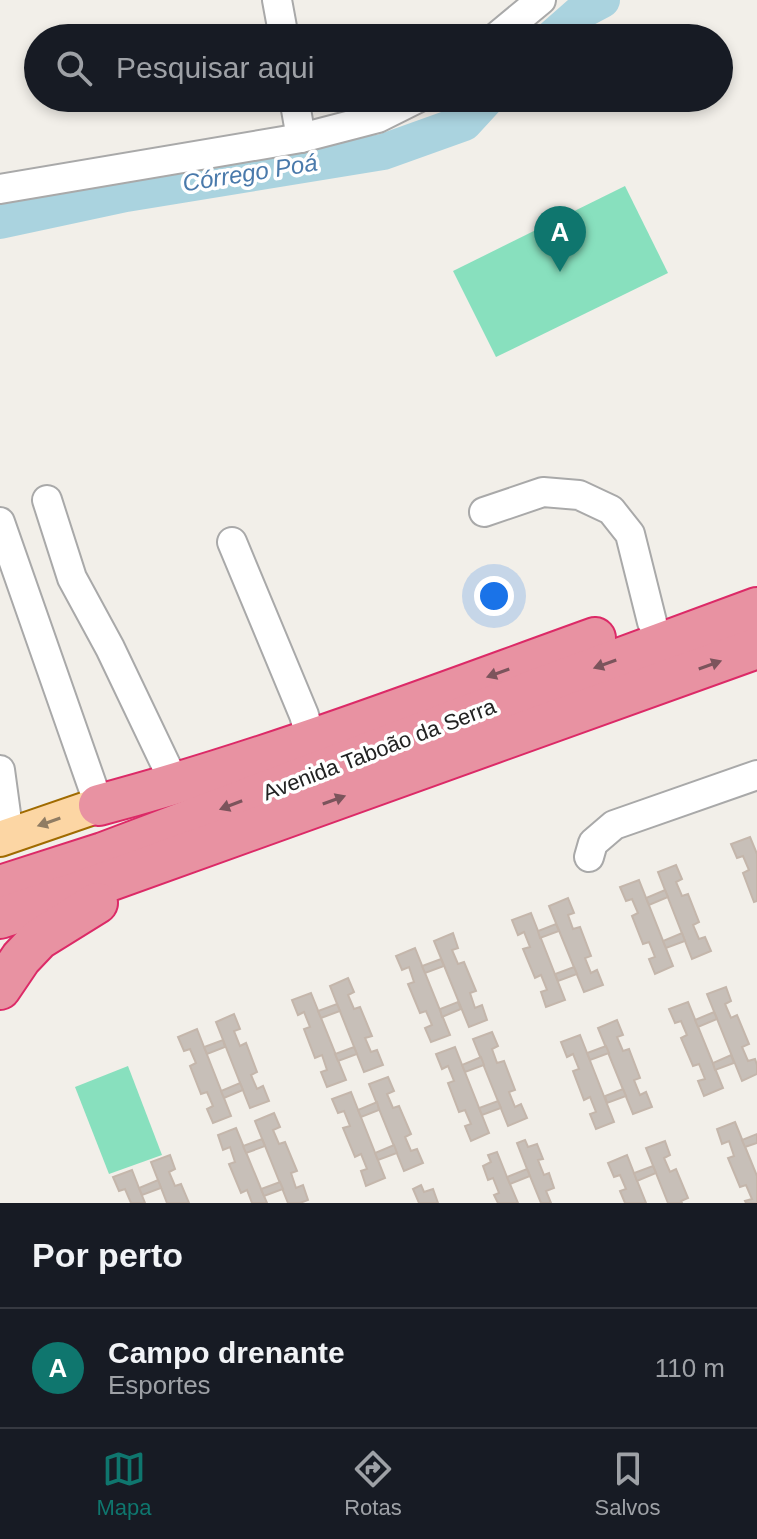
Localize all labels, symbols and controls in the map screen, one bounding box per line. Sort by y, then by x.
search box [24,24,733,112]
icon: search [52,46,96,90]
text: Pesquisar aqui [116,51,314,84]
water label: Córrego Poá [181,149,319,196]
pin: A [534,206,586,272]
your location [474,576,514,616]
one-way arrow [593,658,617,671]
one-way arrow [698,658,722,671]
one-way arrow [486,667,510,679]
street label: Avenida Taboão da Serra [259,693,500,805]
one-way arrow [322,793,346,805]
one-way arrow [218,799,242,812]
one-way arrow [37,816,61,828]
text: Por perto [32,1236,183,1274]
text: Campo drenante [108,1336,345,1369]
text: A [49,1353,67,1383]
text: 110 m [655,1353,725,1383]
text: Esportes [108,1370,211,1400]
tab: Mapa [96,1447,151,1521]
tab: Rotas [344,1447,402,1521]
tab: Salvos [595,1447,661,1521]

